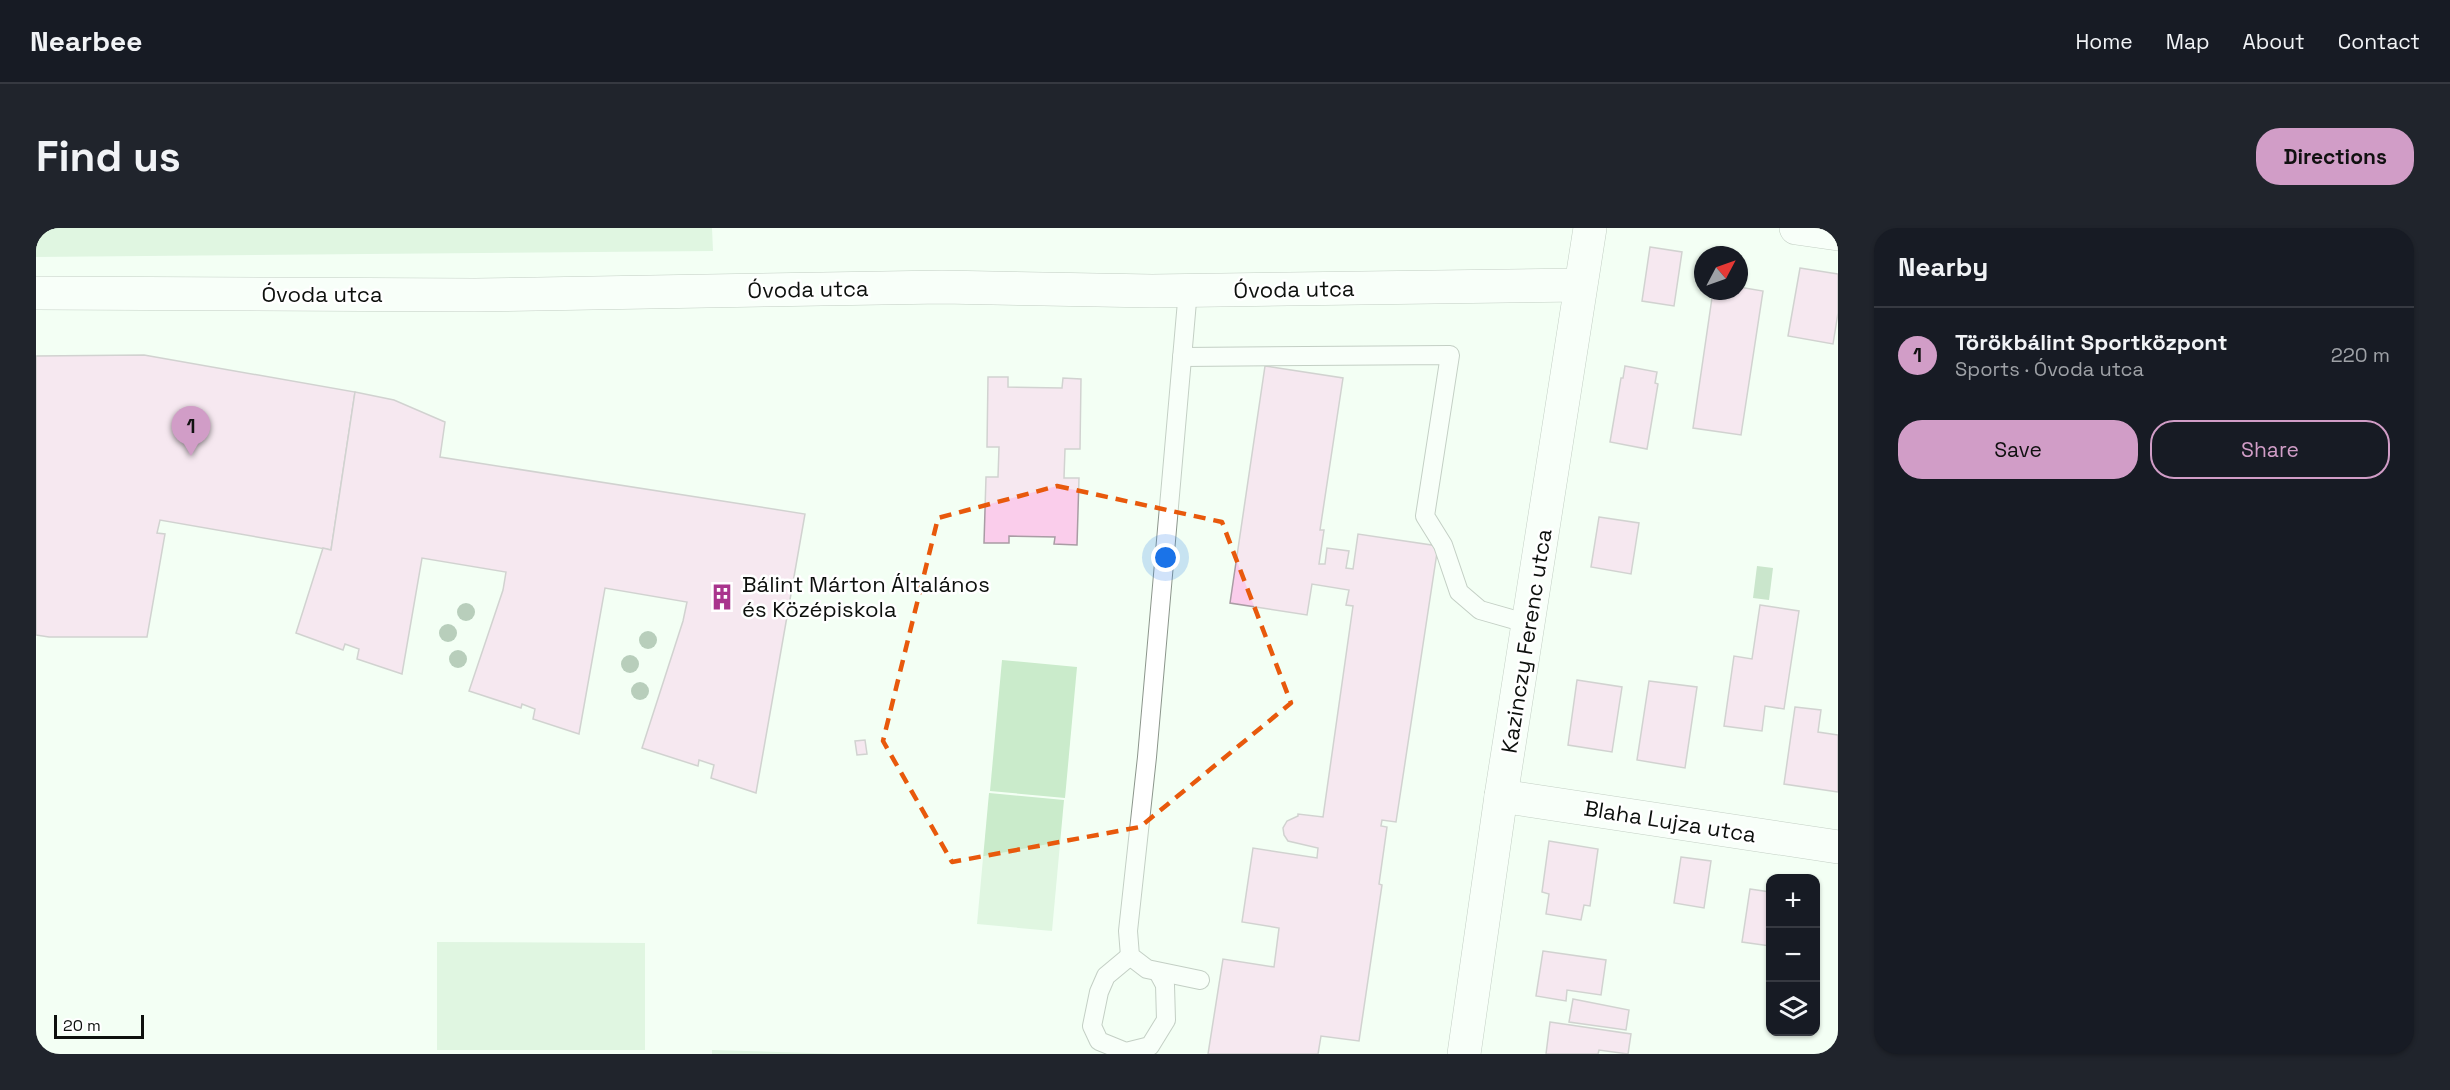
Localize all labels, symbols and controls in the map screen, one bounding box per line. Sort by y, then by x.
text: Nearbee [30,23,142,59]
text: Home [2075,28,2133,55]
text: Map [2166,28,2210,55]
text: About [2243,28,2305,55]
text: Contact [2338,28,2420,55]
button: Directions [2256,128,2414,185]
text: Find us [36,130,181,183]
north arrow [1694,246,1748,300]
text: Nearby [1898,250,1988,284]
street label: Óvoda utca [747,274,869,304]
street label: Óvoda utca [1233,274,1355,304]
street label: Óvoda utca [261,280,383,308]
text: Törökbálint Sportközpont [1955,328,2228,356]
text: 1 [1913,342,1922,368]
text: 220 m [2331,342,2390,368]
text: Sports · Óvoda utca [1955,356,2144,382]
pin: 1 [172,406,210,456]
button: Save [1898,420,2138,479]
button: Share [2150,420,2390,479]
street label: Kazinczy Ferenc utca [1494,526,1558,755]
your location [1151,543,1180,572]
place label: Bálint Márton Általános és Középiskola [742,570,990,623]
building icon: Bálint Márton Általános és Középiskola [707,582,737,612]
street label: Blaha Lujza utca [1582,794,1758,848]
map controls [1766,874,1820,1036]
button: + [1766,874,1820,928]
button: − [1766,928,1820,982]
button: layers [1766,982,1820,1036]
scale bar [54,1012,144,1040]
text: 20 m [63,1015,101,1036]

